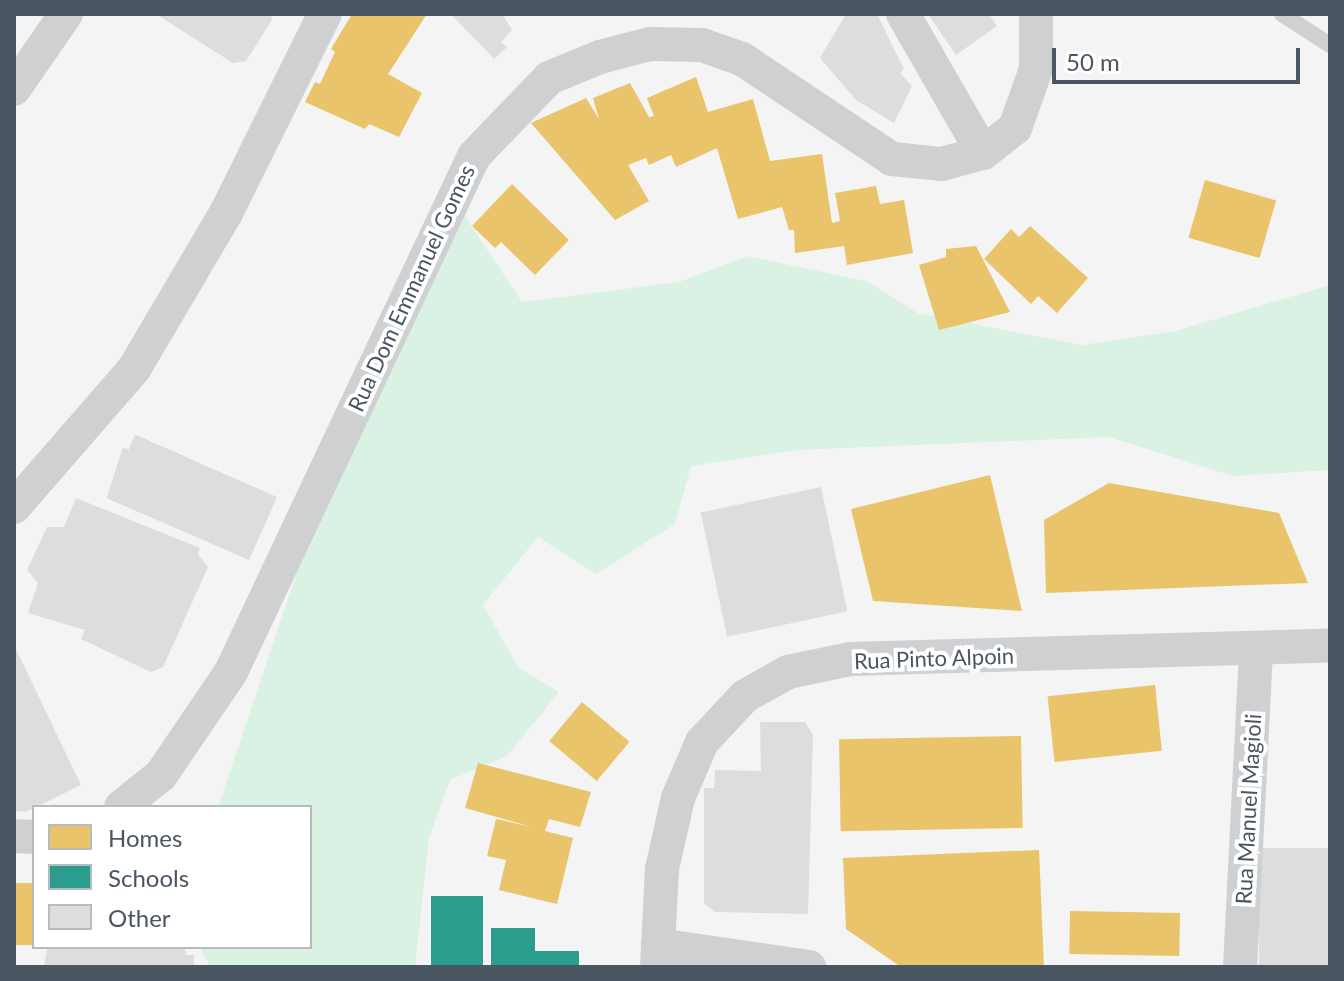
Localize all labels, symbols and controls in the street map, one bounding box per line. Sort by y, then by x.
scale bar [1056,32,1304,82]
text: 50 m [1066,47,1120,76]
street label: Rua Dom Emmanuel Gomes [342,160,480,416]
street label: Rua Pinto Alpoin [853,642,1015,674]
street label: Rua Manuel Magioli [1230,713,1266,905]
legend [32,805,312,949]
text: Homes [108,823,182,852]
text: Schools [108,863,189,892]
text: Other [108,903,171,932]

